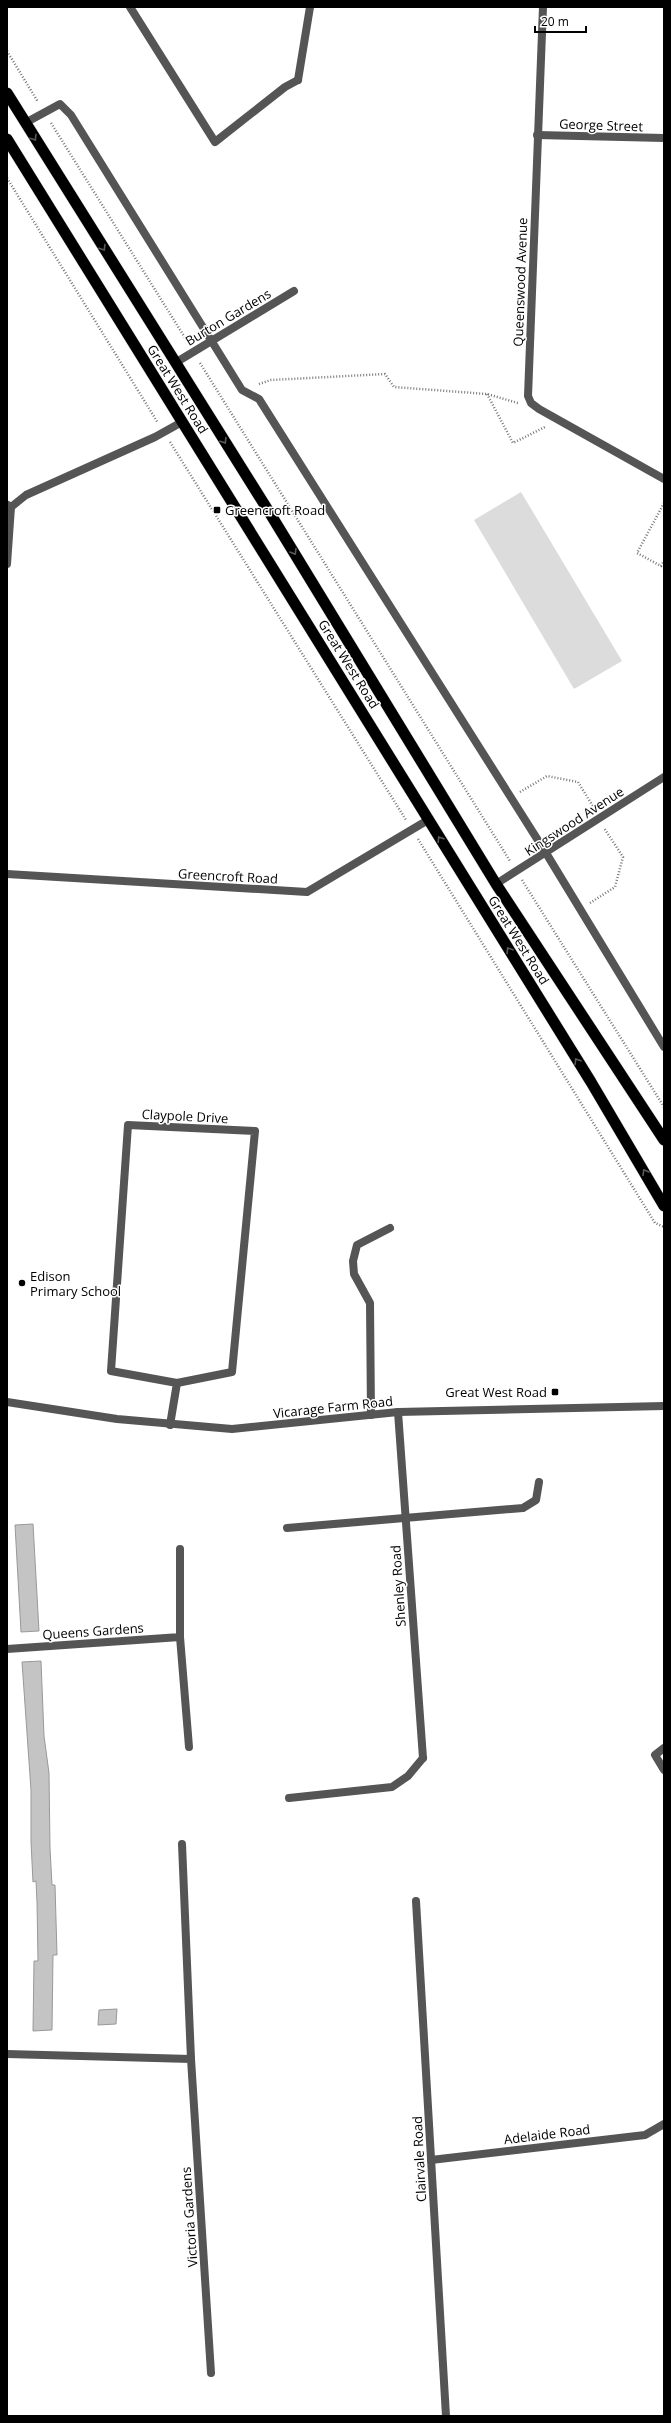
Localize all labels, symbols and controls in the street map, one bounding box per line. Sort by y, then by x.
scale bar [535,8,586,34]
text: 20 m [541,13,569,30]
street label: George Street [559,115,644,135]
one-way arrow [30,134,37,141]
street label: Queenswood Avenue [509,217,531,347]
one-way arrow [98,244,106,251]
street label: Burton Gardens [182,284,274,350]
street label: Great West Road [143,341,213,437]
one-way arrow [220,437,227,444]
place label: Greencroft Road [225,501,325,519]
marker: Greencroft Road [212,505,222,515]
one-way arrow [289,548,296,555]
street label: Great West Road [314,616,384,712]
street label: Kingswood Avenue [521,782,627,860]
one-way arrow [438,836,445,843]
street label: Greencroft Road [178,864,278,888]
street label: Great West Road [484,892,554,988]
one-way arrow [506,947,514,954]
one-way arrow [575,1058,582,1065]
street label: Claypole Drive [141,1105,229,1127]
one-way arrow [642,1169,649,1176]
place label: Edison Primary School [30,1267,121,1300]
marker: Edison Primary School [17,1278,27,1288]
place label: Great West Road [445,1383,547,1401]
marker: Great West Road [550,1387,560,1397]
street label: Vicarage Farm Road [272,1392,394,1422]
street label: Shenley Road [386,1545,410,1627]
street label: Queens Gardens [42,1618,144,1644]
street label: Clairvale Road [408,2116,430,2202]
street label: Adelaide Road [503,2120,591,2148]
street label: Victoria Gardens [177,2166,201,2268]

